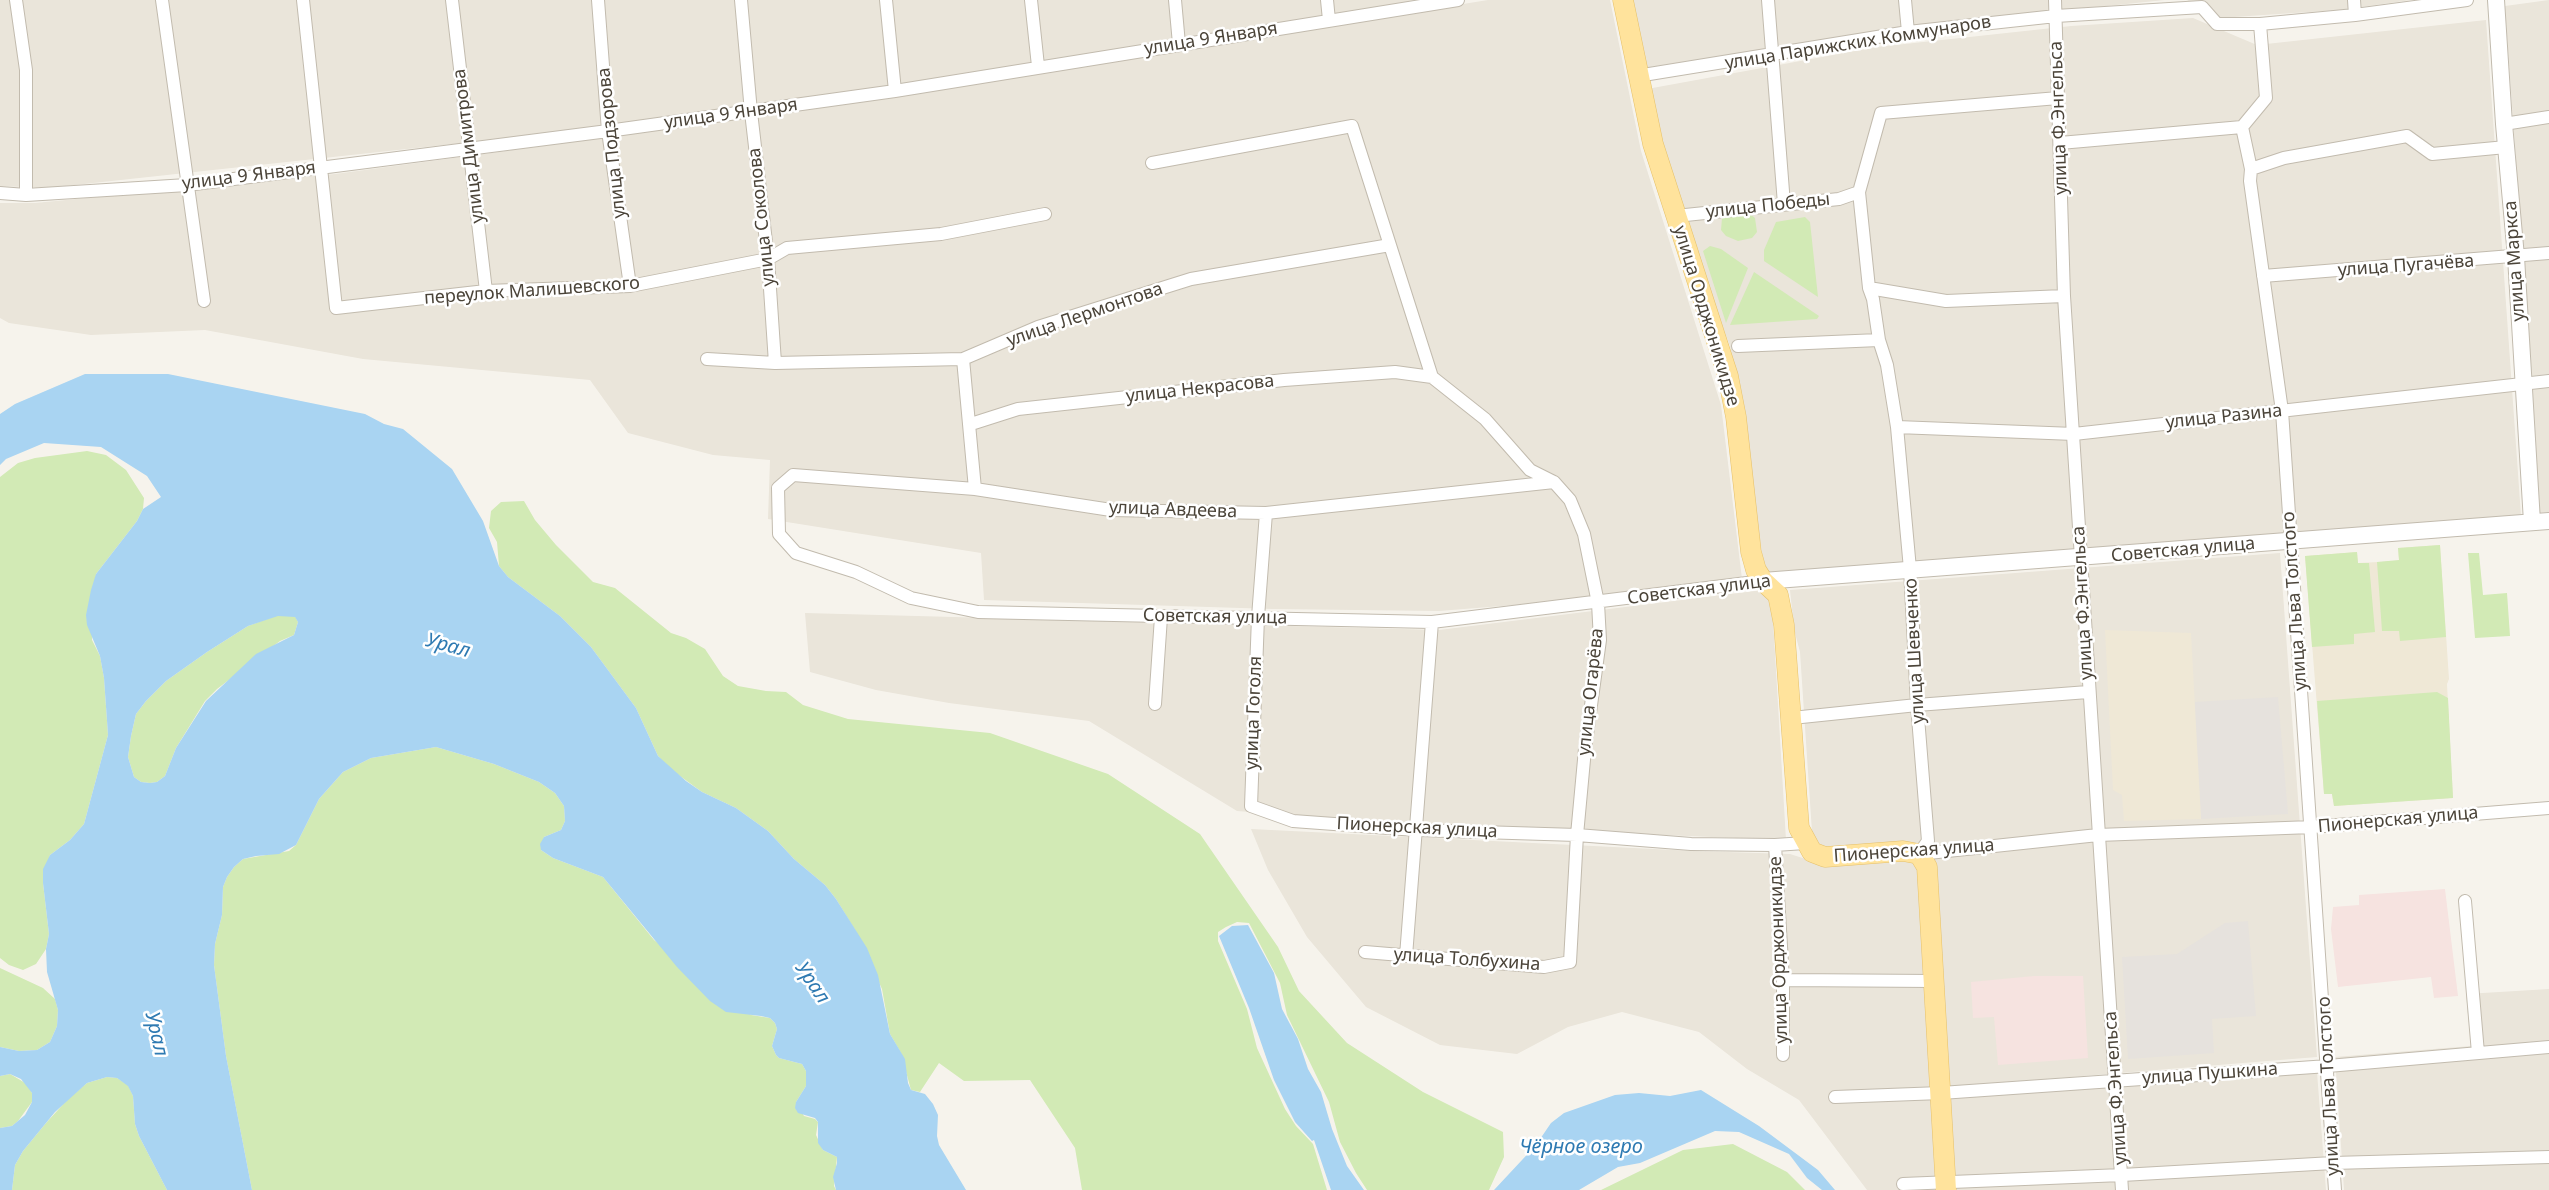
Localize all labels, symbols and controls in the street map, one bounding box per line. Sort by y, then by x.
street label: улица Парижских Коммунаров [1723,11,1993,75]
street label: улица 9 Января [1143,18,1279,60]
street label: улица Ф.Энгельса [2046,41,2072,195]
street label: улица Подзорова [593,66,631,220]
street label: улица Димитрова [449,68,489,224]
street label: улица 9 Января [663,94,799,134]
street label: улица Соколова [744,147,780,287]
street label: улица 9 Января [181,157,317,195]
street label: улица Победы [1705,189,1831,223]
street label: улица Маркса [2500,200,2530,322]
street label: улица Орджоникидзе [1668,223,1744,409]
street label: улица Пугачёва [2337,250,2475,282]
street label: переулок Малишевского [423,273,641,309]
street label: улица Лермонтова [1004,278,1166,352]
street label: улица Некрасова [1125,370,1275,408]
street label: улица Разина [2165,400,2283,434]
street label: улица Авдеева [1109,497,1237,523]
street label: улица Льва Толстого [2278,511,2312,691]
street label: улица Ф.Энгельса [2068,525,2098,681]
street label: Советская улица [2110,533,2256,567]
street label: Советская улица [1626,570,1772,610]
street label: улица Шевченко [1900,578,1930,724]
street label: Советская улица [1143,605,1287,629]
street label: улица Огарёва [1574,627,1608,757]
water label: Урал [423,629,473,663]
street label: улица Гоголя [1241,656,1267,770]
street label: Пионерская улица [2317,802,2479,838]
street label: Пионерская улица [1336,813,1498,843]
street label: Пионерская улица [1833,835,1995,867]
street label: улица Орджоникидзе [1765,856,1793,1044]
street label: улица Толбухина [1393,944,1541,976]
water label: Урал [789,958,835,1008]
street label: улица Льва Толстого [2314,996,2344,1176]
water label: Урал [139,1009,173,1059]
street label: улица Ф.Энгельса [2100,1010,2132,1166]
street label: улица Пушкина [2141,1058,2279,1090]
water label: Чёрное озеро [1519,1135,1643,1159]

